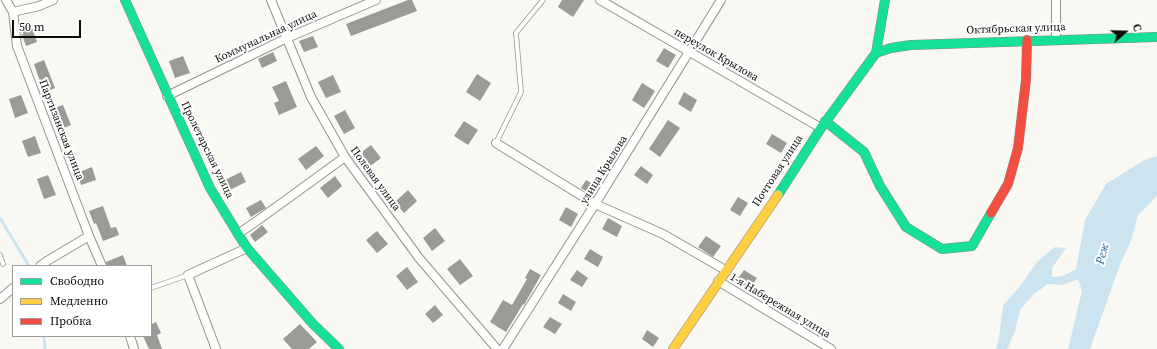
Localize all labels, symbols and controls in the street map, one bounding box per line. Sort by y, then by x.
street label: Коммунальная улица [213,8,319,66]
scale bar [14,12,83,38]
north arrow [1105,12,1145,52]
text: 50 m [19,19,45,35]
street label: Октябрьская улица [966,21,1066,37]
text: С [1129,22,1145,34]
street label: переулок Крылова [671,25,761,85]
street label: Партизанская улица [36,78,86,182]
street label: Пролетарская улица [178,99,236,201]
street label: улица Крылова [578,133,630,207]
street label: Почтовая улица [750,133,806,209]
street label: Полевая улица [347,144,403,214]
water label: Реж [1093,242,1113,266]
legend [12,265,152,337]
street label: 1-я Набережная улица [727,271,833,341]
text: Свободно [50,273,104,289]
text: Медленно [50,293,108,309]
text: Пробка [50,313,92,329]

